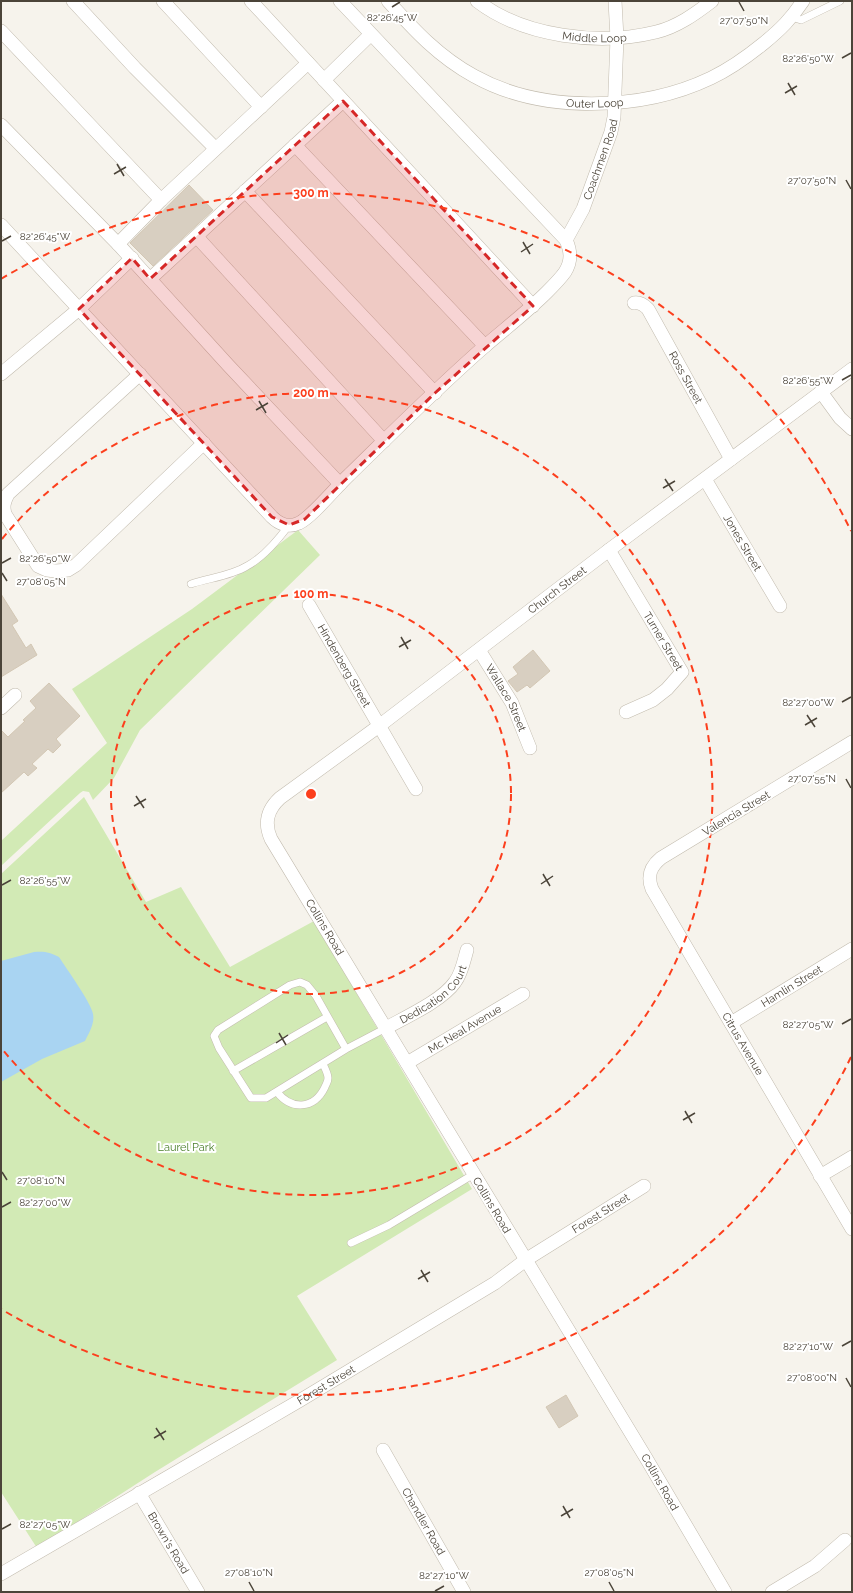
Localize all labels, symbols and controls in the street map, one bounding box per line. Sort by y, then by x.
text: 82°26'45"W [367,12,418,23]
text: 27°07'50"N [720,15,768,26]
street label: Middle Loop [561,29,627,45]
text: 82°26'50"W [782,53,834,64]
street label: Outer Loop [566,96,624,111]
street label: Coachmen Road [581,118,620,202]
text: 27°07'50"N [788,175,836,186]
text: 300 m [293,186,329,200]
text: 82°26'45"W [20,231,71,242]
street label: Ross Street [666,349,705,406]
text: 82°26'55"W [783,375,834,386]
text: 200 m [293,386,329,400]
street label: Jones Street [721,512,764,574]
text: 82°26'50"W [19,553,71,564]
street label: Church Street [525,564,589,617]
text: 27°08'05"N [16,576,66,587]
text: 100 m [294,587,328,601]
street label: Turner Street [640,610,686,673]
street label: Hindenberg Street [315,622,373,710]
street label: Wallace Street [482,662,529,734]
text: 82°27'00"W [782,697,834,708]
text: 27°07'55"N [788,773,836,784]
centre of rings [304,787,318,801]
street label: Valencia Street [700,788,773,839]
text: 82°26'55"W [20,875,71,886]
street label: Collins Road [303,897,347,958]
street label: Dedication Court [397,963,470,1027]
street label: Hamlin Street [759,963,825,1010]
street label: Mc Neal Avenue [426,1002,504,1056]
street label: Citrus Avenue [719,1010,766,1078]
text: 82°27'05"W [782,1019,834,1030]
park label: Laurel Park [157,1141,215,1154]
text: 27°08'10"N [17,1175,65,1186]
street label: Collins Road [470,1175,514,1236]
street label: Forest Street [570,1191,632,1236]
text: 82°27'00"W [19,1197,71,1208]
text: 82°27'10"W [783,1341,833,1352]
street label: Forest Street [295,1363,358,1408]
text: 27°08'00"N [787,1372,837,1383]
street label: Collins Road [638,1452,681,1513]
street label: Chandler Road [399,1485,448,1558]
street label: Brown's Road [145,1510,192,1576]
text: 82°27'05"W [19,1519,71,1530]
text: 27°08'10"N [225,1567,273,1578]
text: 27°08'05"N [584,1567,634,1578]
text: 82°27'10"W [419,1570,469,1581]

